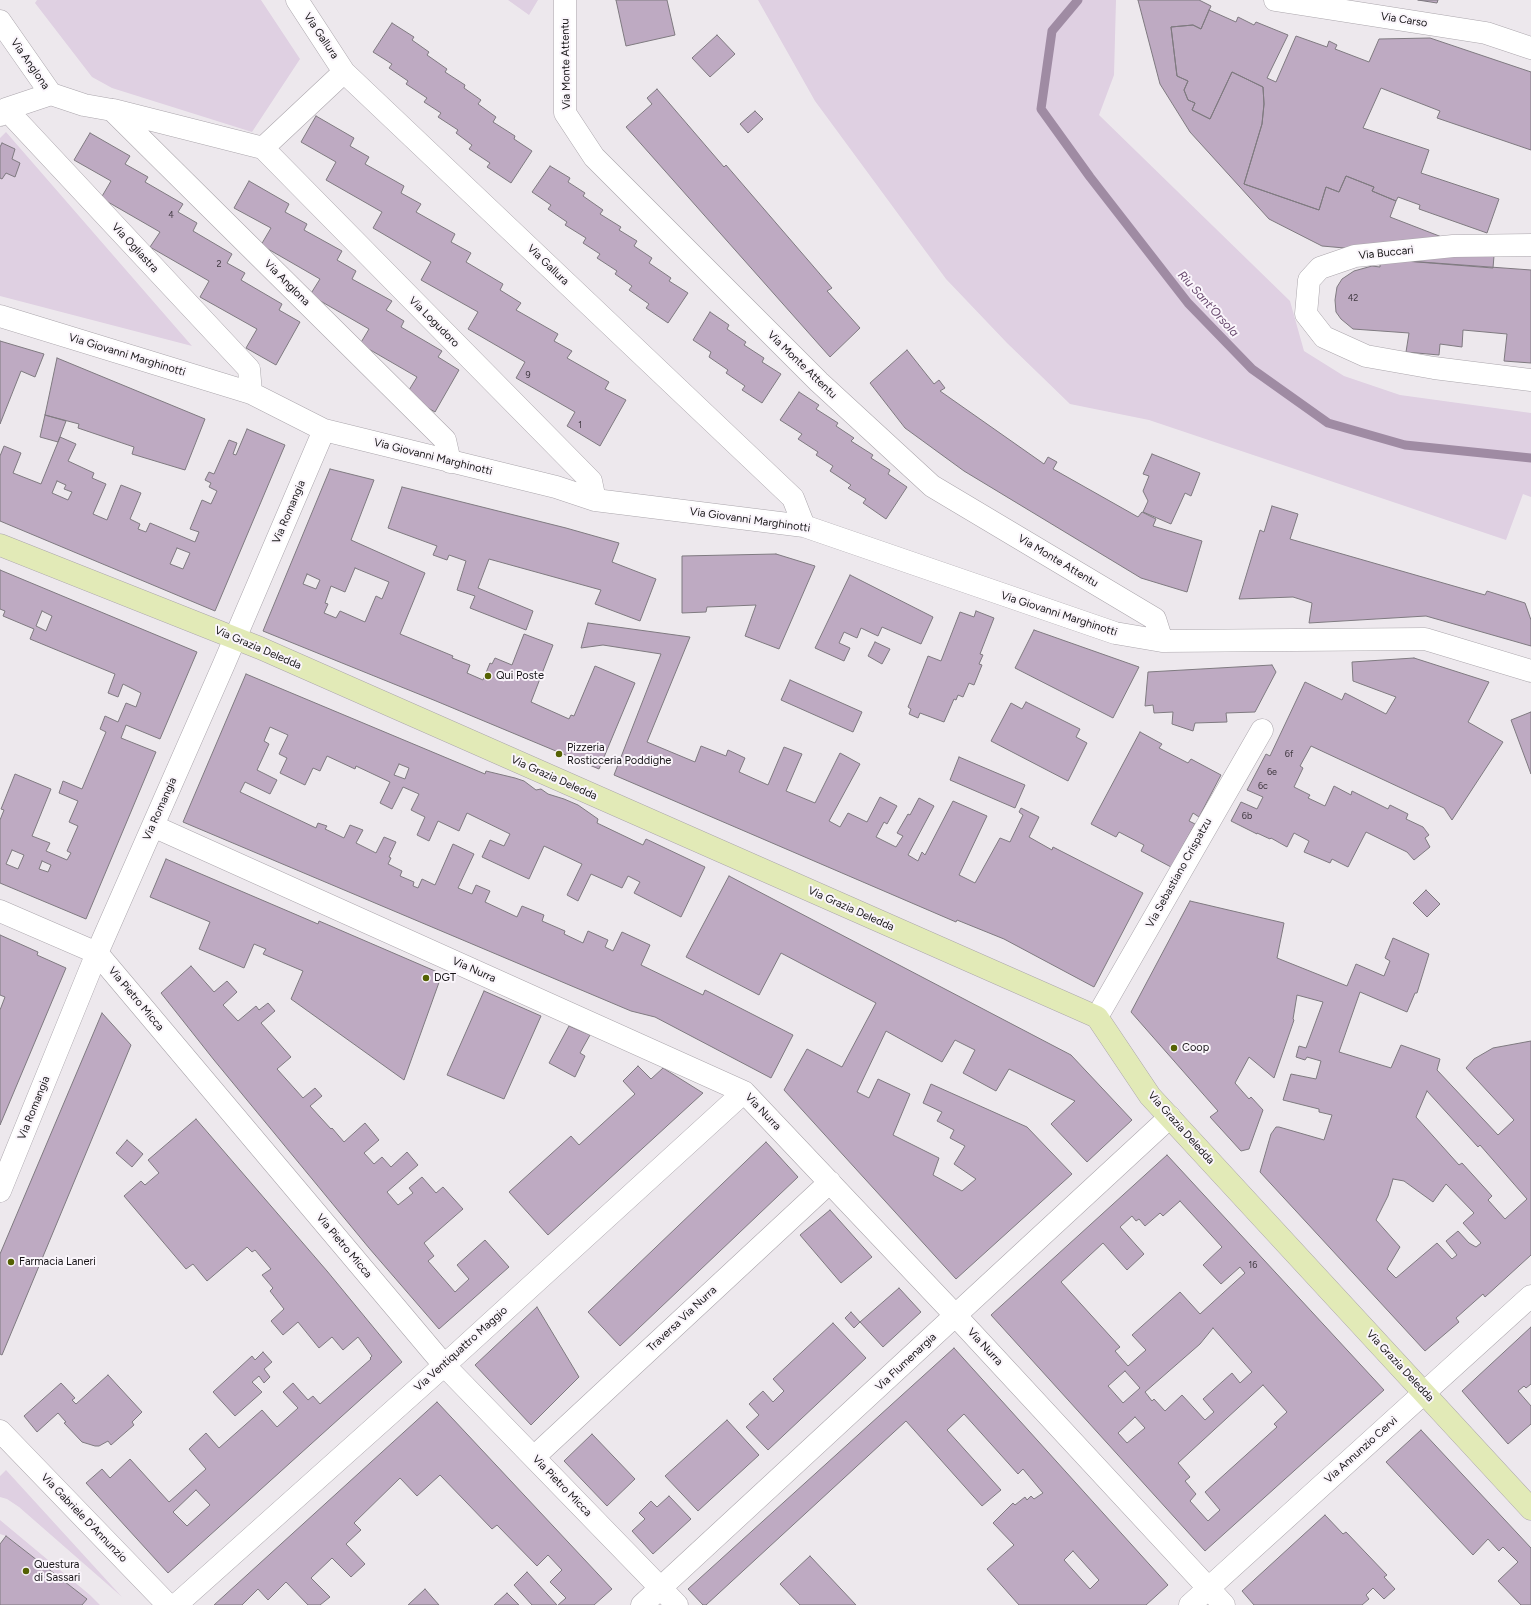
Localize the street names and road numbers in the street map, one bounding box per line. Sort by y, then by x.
street label: Via Gallura [301,10,341,62]
street label: Via Carso [1380,10,1428,30]
street label: Via Monte Attentu [559,18,573,110]
street label: Via Anglona [8,36,52,92]
street label: Via Ogliastra [109,221,161,275]
street label: Via Gallura [524,242,572,288]
street label: Via Buccari [1358,244,1414,262]
street label: Via Anglona [261,257,313,309]
street label: Via Logudoro [406,294,462,350]
street label: Via Monte Attentu [765,329,839,401]
street label: Via Giovanni Marghinotti [67,331,187,379]
street label: Via Giovanni Marghinotti [372,436,494,478]
street label: Via Romangia [270,478,308,546]
street label: Via Giovanni Marghinotti [689,505,811,535]
street label: Via Monte Attentu [1015,532,1101,590]
street label: Via Giovanni Marghinotti [999,589,1119,639]
street label: Via Grazia Deledda [213,624,303,672]
street label: Via Grazia Deledda [509,753,599,803]
street label: Via Romangia [140,775,180,843]
street label: Via Sebastiano Crispatzu [1143,816,1215,930]
street label: Via Grazia Deledda [806,884,896,934]
street label: Via Nurra [450,955,498,985]
street label: Via Pietro Micca [105,964,167,1034]
street label: Via Romangia [15,1074,53,1142]
street label: Via Grazia Deledda [1145,1089,1217,1167]
street label: Via Nurra [742,1091,784,1133]
street label: Via Pietro Micca [313,1211,375,1281]
street label: Traversa Via Nurra [645,1284,719,1354]
street label: Via Ventiquattro Maggio [412,1304,510,1394]
street label: Via Nurra [964,1326,1006,1368]
street label: Via Grazia Deledda [1363,1328,1437,1404]
street label: Via Flumenargia [873,1330,939,1394]
street label: Via Annunzio Cervi [1322,1414,1400,1486]
street label: Via Pietro Micca [530,1453,594,1519]
street label: Via Gabriele D'Annunzio [38,1471,130,1565]

